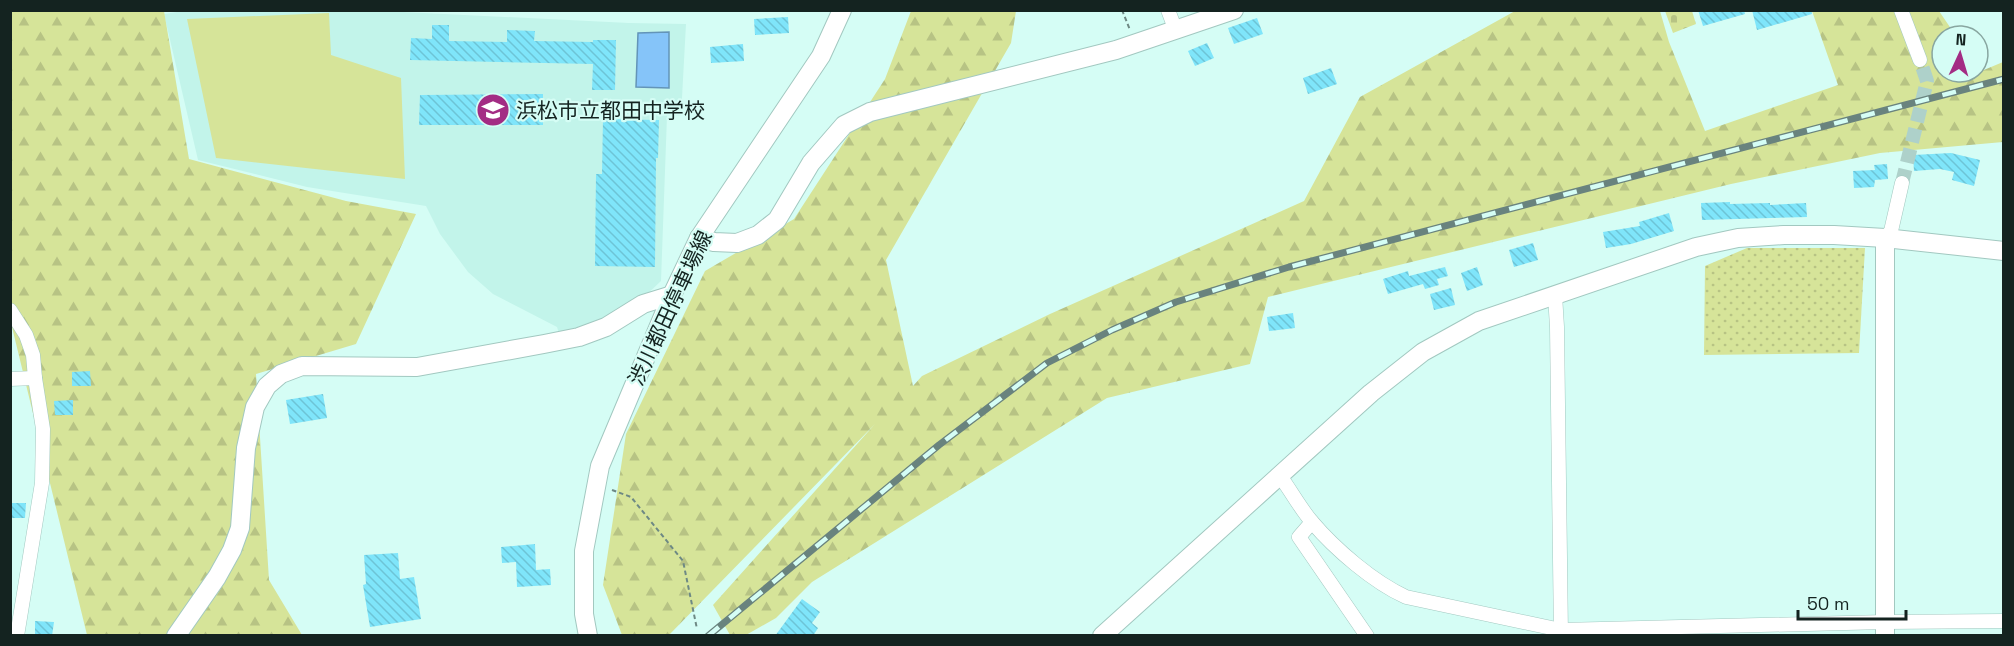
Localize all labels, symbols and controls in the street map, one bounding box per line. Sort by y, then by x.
north arrow [1930,24,1990,84]
text: N [1955,29,1967,50]
school or university icon: 浜松市立都田中学校 [475,92,511,128]
place label: 浜松市立都田中学校 [516,97,705,124]
street label: 渋川都田停車場線 [622,226,718,390]
scale bar [1798,583,1906,621]
text: 50 m [1807,592,1849,615]

